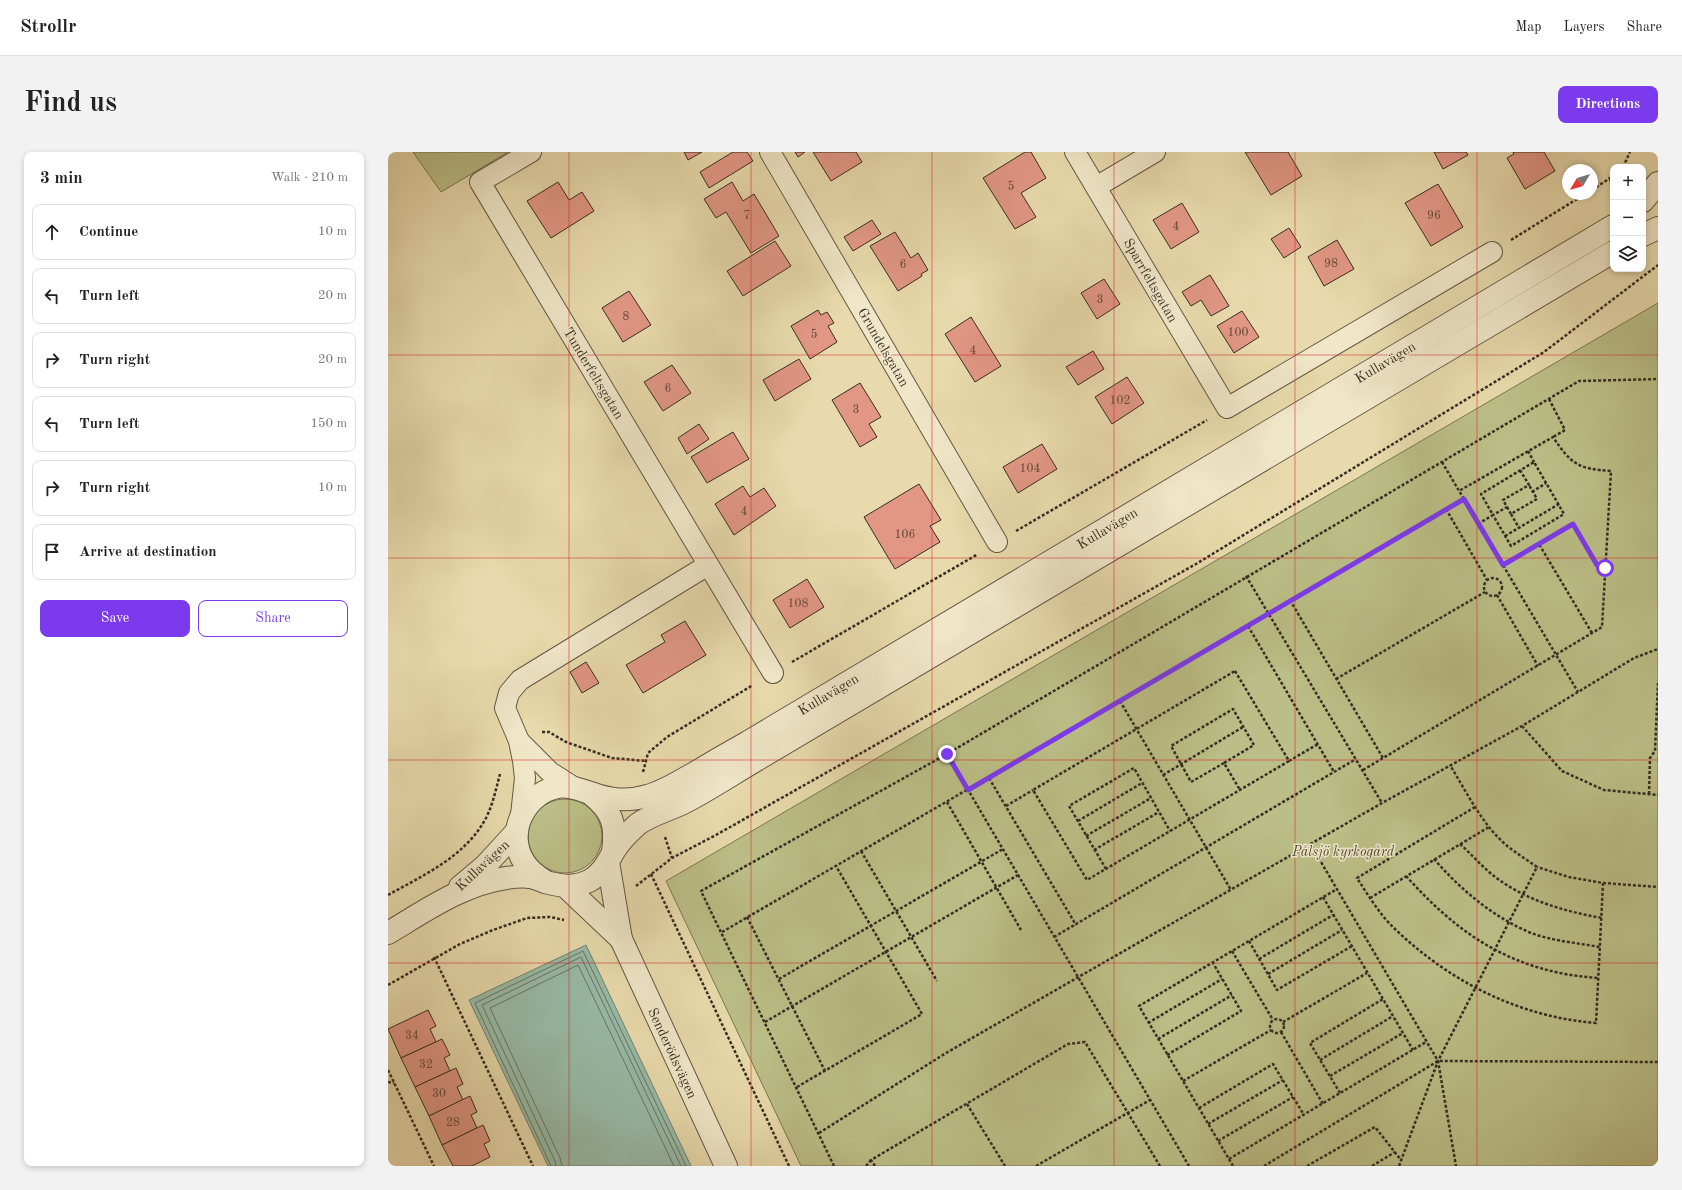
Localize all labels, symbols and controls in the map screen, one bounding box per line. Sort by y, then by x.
text: Strollr [20,18,76,37]
text: Map [1516,20,1542,34]
text: Layers [1564,20,1605,34]
text: Share [1627,20,1662,34]
button: Directions [1558,86,1658,123]
text: Find us [24,90,117,118]
north arrow [1562,164,1598,200]
map controls [1610,164,1646,272]
button: + [1610,164,1646,200]
text: 3 min [40,170,83,187]
text: Walk · 210 m [271,171,348,184]
house number: 5 [1008,180,1015,193]
button: − [1610,200,1646,236]
house number: 7 [744,210,750,222]
house number: 96 [1427,210,1441,222]
icon: ahead [41,221,63,243]
house number: 4 [1173,221,1180,233]
text: Continue [79,225,138,240]
text: 10 m [318,225,347,238]
street label: Sparrfeltsgatan [1121,236,1180,325]
button: layers [1610,236,1646,272]
house number: 98 [1324,258,1338,270]
house number: 6 [900,259,907,271]
icon: left [41,285,63,307]
text: Turn left [79,289,139,304]
text: 20 m [318,289,347,302]
house number: 3 [1097,294,1103,306]
street label: Grundelsgatan [855,306,911,390]
house number: 8 [623,311,630,323]
street label: Tunderfeltsgatan [560,325,626,422]
house number: 100 [1228,327,1248,339]
house number: 5 [811,328,818,341]
street label: Kullavägen [1353,339,1419,386]
house number: 4 [970,345,977,357]
icon: right [41,349,63,371]
text: Turn right [79,353,150,368]
text: 20 m [318,353,347,366]
house number: 6 [665,383,672,395]
house number: 102 [1110,395,1130,407]
house number: 3 [853,404,859,416]
icon: left [41,413,63,435]
text: Turn left [79,417,139,432]
text: 150 m [310,417,347,430]
house number: 104 [1020,463,1040,475]
icon: right [41,477,63,499]
text: Turn right [79,481,150,496]
text: 10 m [318,481,347,494]
street label: Kullavägen [1075,505,1141,552]
house number: 4 [741,506,748,518]
house number: 106 [895,529,915,541]
icon: arrive [41,541,63,563]
text: Arrive at destination [79,545,217,560]
route start [1596,559,1614,577]
house number: 108 [788,598,808,610]
button: Save [40,600,190,637]
button: Share [198,600,348,637]
street label: Kullavägen [796,671,862,718]
route end [938,745,956,763]
street label: Kullavägen [453,837,513,894]
park label: Pålsjö kyrkogård [1291,845,1395,860]
street label: Senderödsvägen [645,1006,699,1101]
house number: 34 [405,1030,419,1042]
house number: 32 [419,1059,433,1071]
house number: 30 [432,1088,446,1100]
house number: 28 [446,1117,460,1129]

